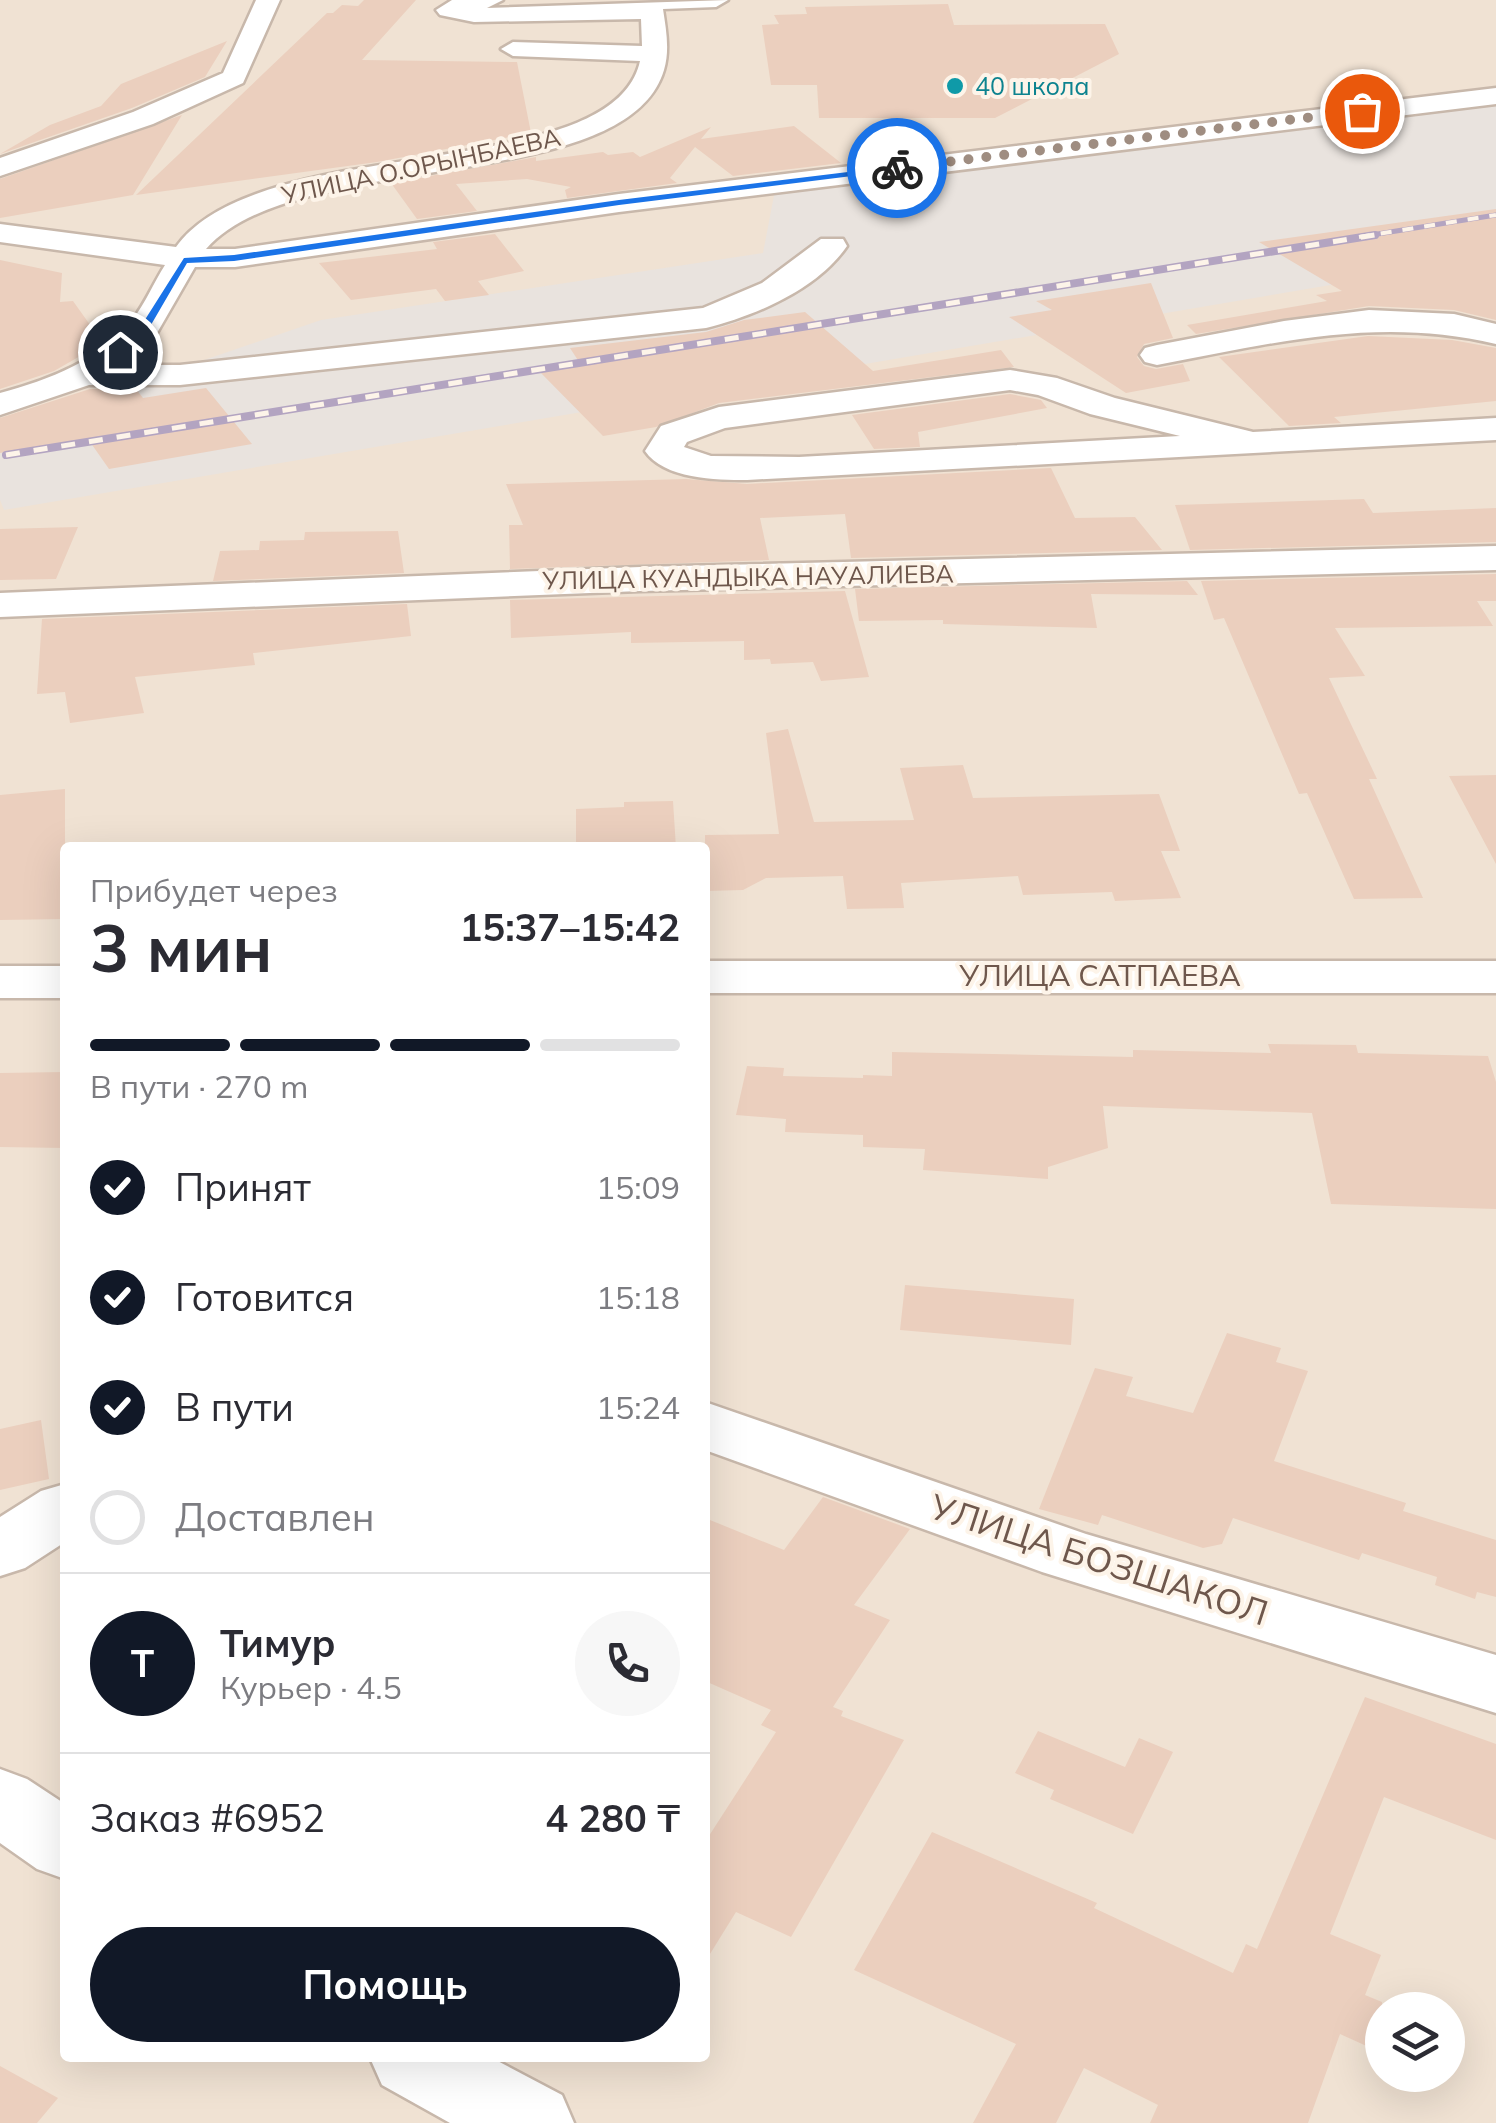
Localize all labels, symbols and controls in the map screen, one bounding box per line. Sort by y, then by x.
pin [1320,69,1405,154]
place label: 40 школа [975,70,1090,101]
marker: 40 школа [944,75,966,97]
icon: bag [1335,84,1390,139]
courier [847,118,947,218]
street label: УЛИЦА О.ОРЫНБАЕВА [278,121,563,210]
icon: bike [870,141,925,196]
pin [78,310,163,395]
icon: home [93,325,148,380]
street label: УЛИЦА КУАНДЫКА НАУАЛИЕВА [541,557,954,596]
text: Прибудет через [90,870,338,910]
text: 15:37–15:42 [460,903,680,951]
text: 3 мин [90,907,272,988]
street label: УЛИЦА САТПАЕВА [958,956,1241,994]
text: В пути · 270 m [90,1066,308,1106]
icon: check [90,1160,145,1215]
text: Принят [175,1163,311,1211]
text: 15:09 [596,1167,680,1207]
icon: check [90,1270,145,1325]
text: Готовится [175,1273,354,1321]
text: 15:18 [596,1277,680,1317]
icon: check [90,1380,145,1435]
text: В пути [175,1383,294,1431]
text: 15:24 [596,1387,680,1427]
street label: УЛИЦА БОЗШАКОЛ [924,1483,1274,1634]
text: Доставлен [175,1493,375,1541]
button: phone [575,1611,680,1716]
text: Тимур [220,1619,336,1667]
text: Т [131,1639,154,1687]
text: Курьер · 4.5 [220,1667,402,1707]
text: Заказ #6952 [90,1794,325,1842]
text: 4 280 ₸ [545,1794,680,1842]
button: Помощь [90,1927,680,2042]
map controls [1365,1992,1465,2092]
button: layers [1365,1992,1465,2092]

